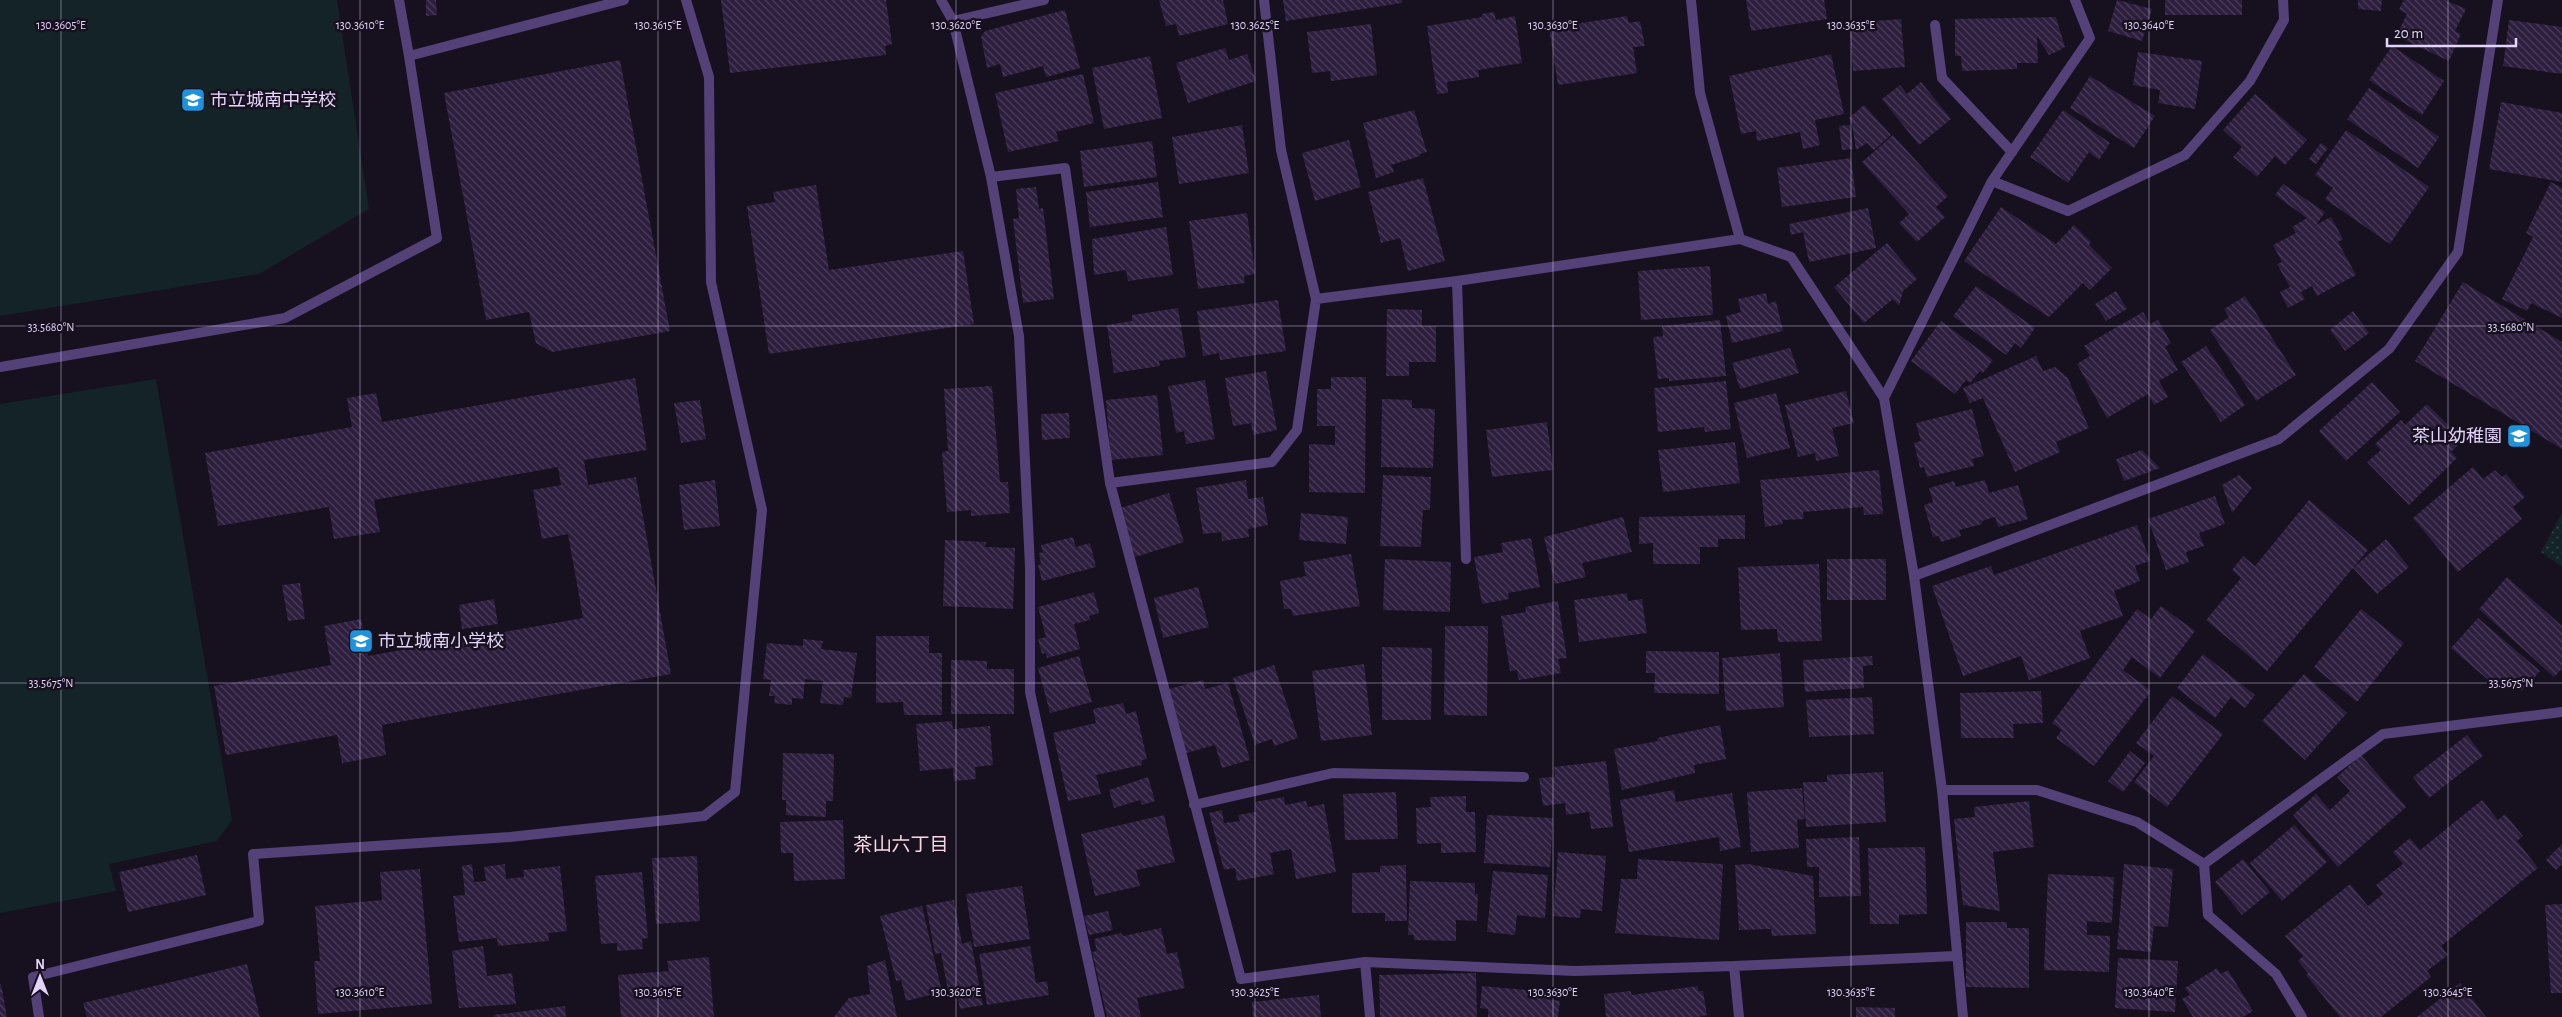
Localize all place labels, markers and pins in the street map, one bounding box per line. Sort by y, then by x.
school or university icon: 市立城南中学校 [180,87,206,113]
place label: 市立城南中学校 [210,90,336,110]
school or university icon: 茶山幼稚園 [2506,423,2532,449]
place label: 茶山幼稚園 [2412,426,2502,446]
school or university icon: 市立城南小学校 [348,628,374,654]
place label: 市立城南小学校 [378,631,504,651]

